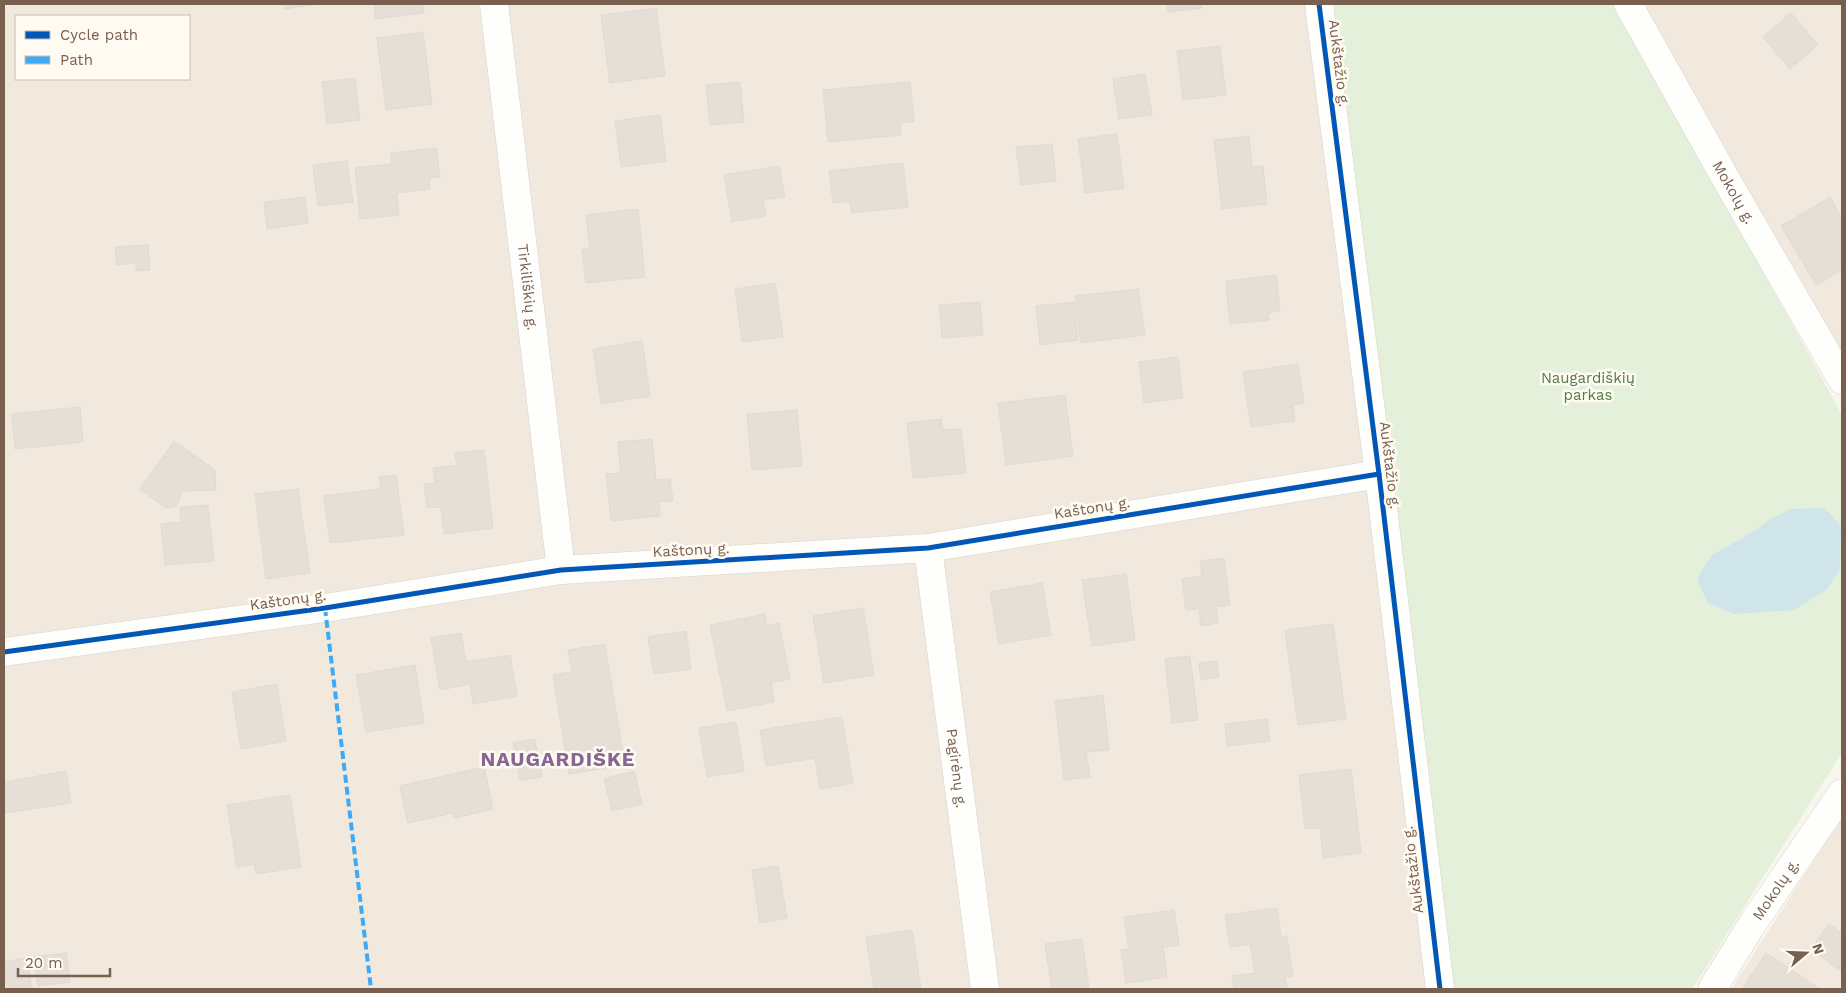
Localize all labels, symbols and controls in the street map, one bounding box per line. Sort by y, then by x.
legend [15,15,190,80]
street label: Aukštažio g. [1325,18,1353,108]
text: Cycle path [60,26,138,44]
text: Path [60,51,93,69]
street label: Mokolų g. [1709,158,1759,227]
street label: Tirkiliškių g. [513,243,542,331]
park label: Naugardiškių parkas [1541,369,1635,404]
street label: Aukštažio g. [1376,420,1404,510]
street label: Kaštonų g. [1053,493,1131,523]
street label: Kaštonų g. [652,539,730,561]
street label: Kaštonų g. [249,586,327,614]
street label: Pagirėnų g. [942,727,971,809]
district label: NAUGARDIŠKĖ [481,747,635,771]
street label: Aukštažio g. [1399,825,1427,915]
street label: Mokolų g. [1749,856,1803,924]
north arrow [1781,928,1831,978]
text: N [1809,941,1828,956]
scale bar [18,946,110,978]
text: 20 m [25,954,63,972]

